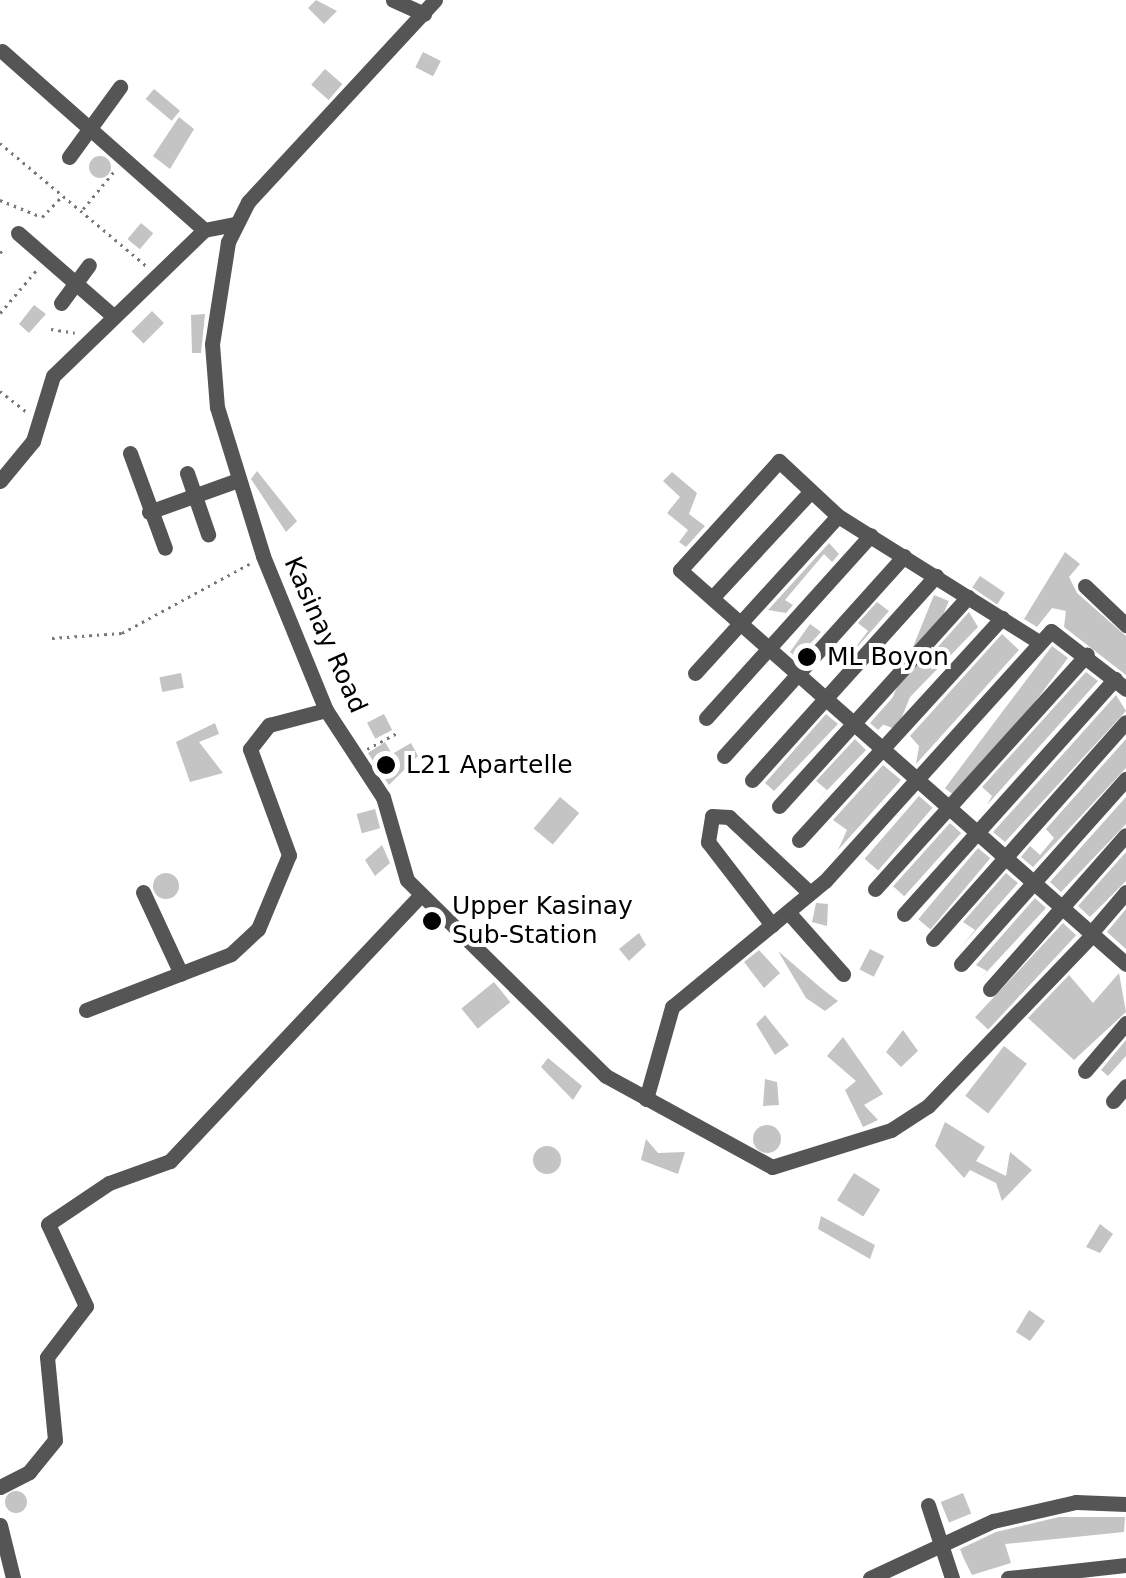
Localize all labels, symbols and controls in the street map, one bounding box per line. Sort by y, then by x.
street label: Kasinay Road [277,552,373,718]
place label: ML Boyon [827,642,949,672]
marker: ML Boyon [796,646,818,668]
place label: L21 Apartelle [406,750,573,780]
marker: L21 Apartelle [375,754,397,776]
place label: Upper Kasinay Sub-Station [452,892,633,951]
marker: Upper Kasinay Sub-Station [421,910,443,932]

